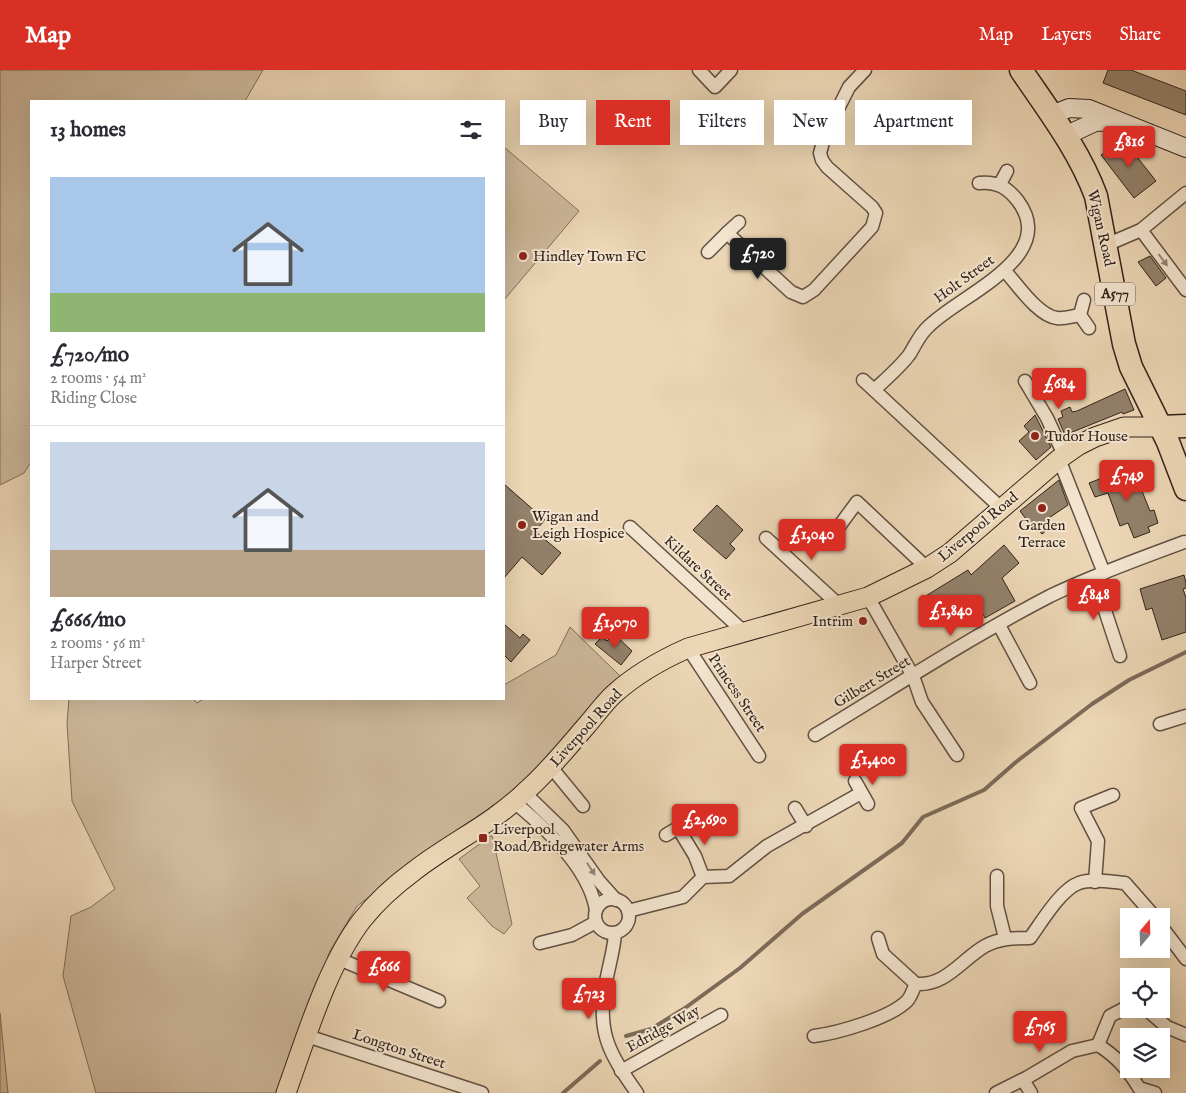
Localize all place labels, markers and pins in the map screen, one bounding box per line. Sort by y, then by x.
pin: £816 [1099,126,1159,168]
pin: £720 [728,238,788,280]
place label: Hindley Town FC [533,247,647,266]
marker: Hindley Town FC [517,250,529,262]
pin: £684 [1029,368,1089,410]
place label: Tudor House [1045,427,1128,446]
marker: Tudor House [1029,430,1041,442]
pin: £749 [1097,460,1157,502]
marker: Garden Terrace [1036,502,1048,514]
place label: Wigan and Leigh Hospice [532,507,625,543]
place label: Garden Terrace [1018,516,1066,552]
pin: £1,040 [771,518,853,561]
marker: Wigan and Leigh Hospice [516,519,528,531]
pin: £848 [1064,578,1124,621]
pin: £1,840 [910,594,992,637]
pin: £1,070 [574,606,656,649]
place label: Intrim [812,612,853,631]
marker: Intrim [857,615,869,627]
pin: £1,400 [832,744,914,786]
pin: £2,690 [664,804,746,846]
place label: Liverpool Road/Bridgewater Arms [493,820,644,856]
marker: Liverpool Road/Bridgewater Arms [477,832,489,844]
pin: £666 [354,950,414,993]
pin: £723 [559,978,619,1020]
pin: £765 [1010,1010,1070,1053]

